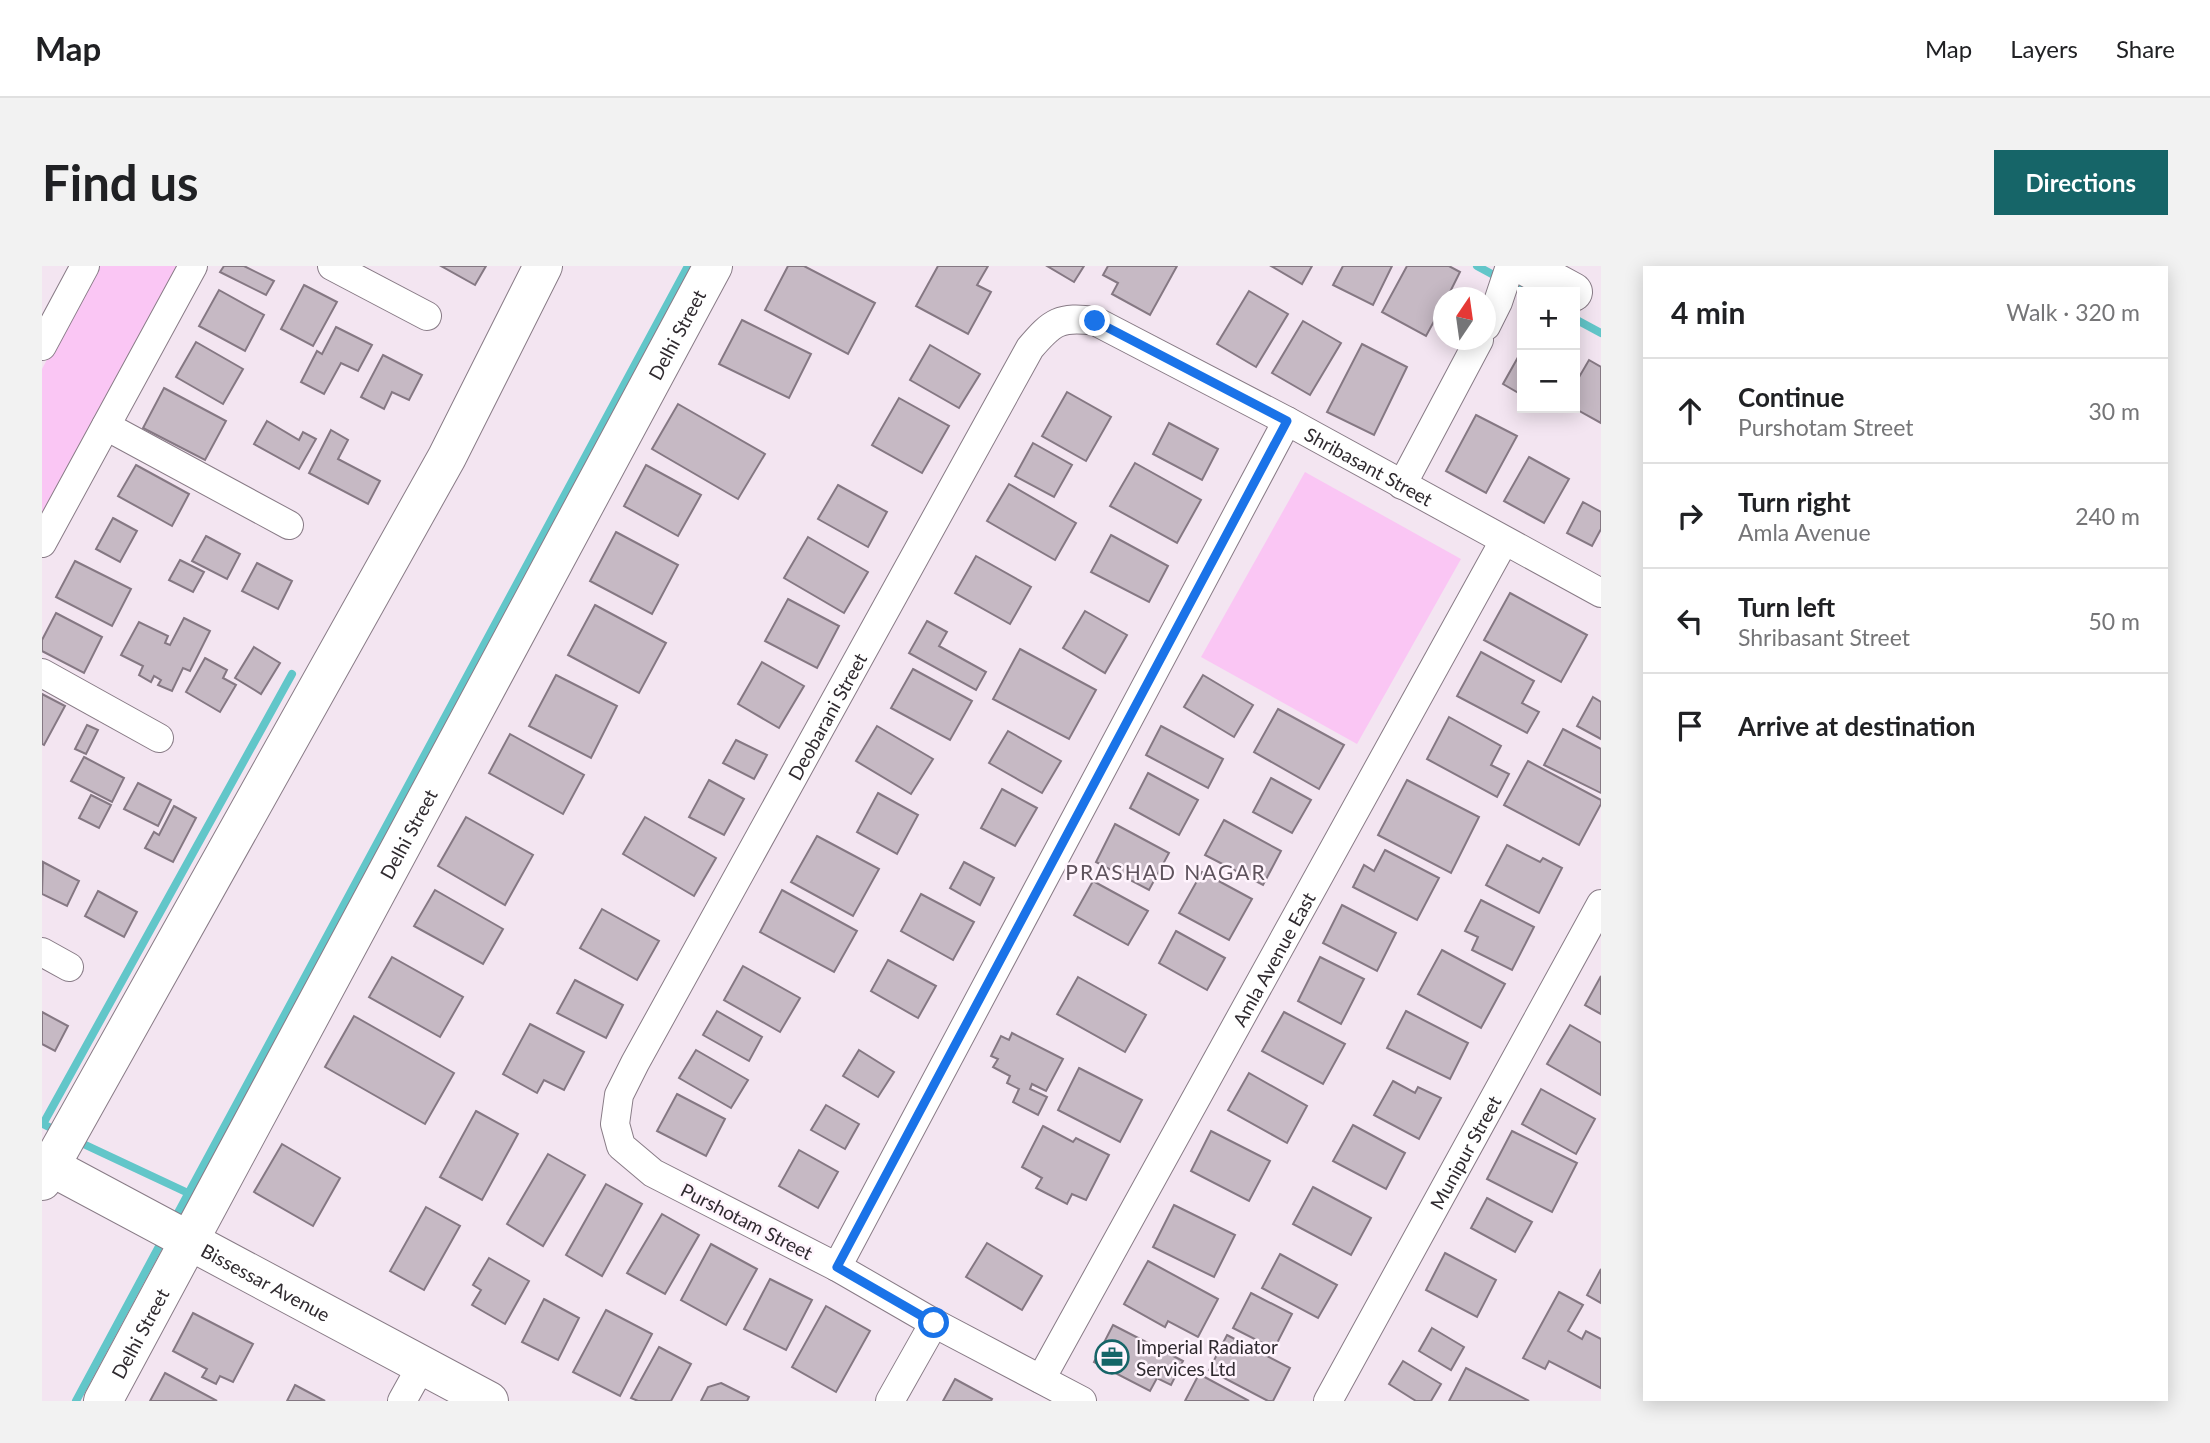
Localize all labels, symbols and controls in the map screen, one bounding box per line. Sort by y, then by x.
text: Map [35,28,101,68]
text: Map [1925,34,1972,63]
text: Layers [2010,34,2078,63]
text: Share [2116,34,2175,63]
button: Directions [1994,150,2168,215]
text: Find us [42,153,199,211]
street label: Delhi Street [643,285,710,383]
north arrow [1433,287,1496,350]
map controls [1517,287,1580,413]
button: + [1517,287,1580,350]
text: 4 min [1671,294,1745,330]
text: Walk · 320 m [2006,298,2140,326]
route end [1079,305,1110,336]
button: − [1517,350,1580,413]
text: Continue [1738,381,1844,413]
icon: ahead [1671,392,1709,430]
text: 30 m [2089,397,2140,425]
text: Purshotam Street [1738,413,1914,441]
street label: Shribasant Street [1301,422,1437,510]
text: Turn right [1738,486,1851,518]
icon: right [1671,497,1709,535]
text: 240 m [2075,502,2140,530]
text: Amla Avenue [1738,518,1871,546]
text: Turn left [1738,591,1835,623]
icon: left [1671,602,1709,640]
text: 50 m [2089,607,2140,635]
text: Shribasant Street [1738,623,1910,651]
street label: Deobarani Street [782,648,871,784]
icon: arrive [1671,707,1709,745]
text: Arrive at destination [1738,710,1975,742]
street label: Delhi Street [374,785,442,883]
district label: PRASHAD NAGAR [1065,859,1267,884]
street label: Amla Avenue East [1227,888,1320,1030]
street label: Munipur Street [1424,1091,1505,1213]
street label: Purshotam Street [677,1178,817,1264]
street label: Bissessar Avenue [198,1238,334,1326]
street label: Delhi Street [106,1284,173,1382]
route start [918,1307,949,1338]
place label: Imperial Radiator Services Ltd [1136,1335,1278,1380]
office icon: Imperial Radiator Services Ltd [1093,1338,1131,1376]

